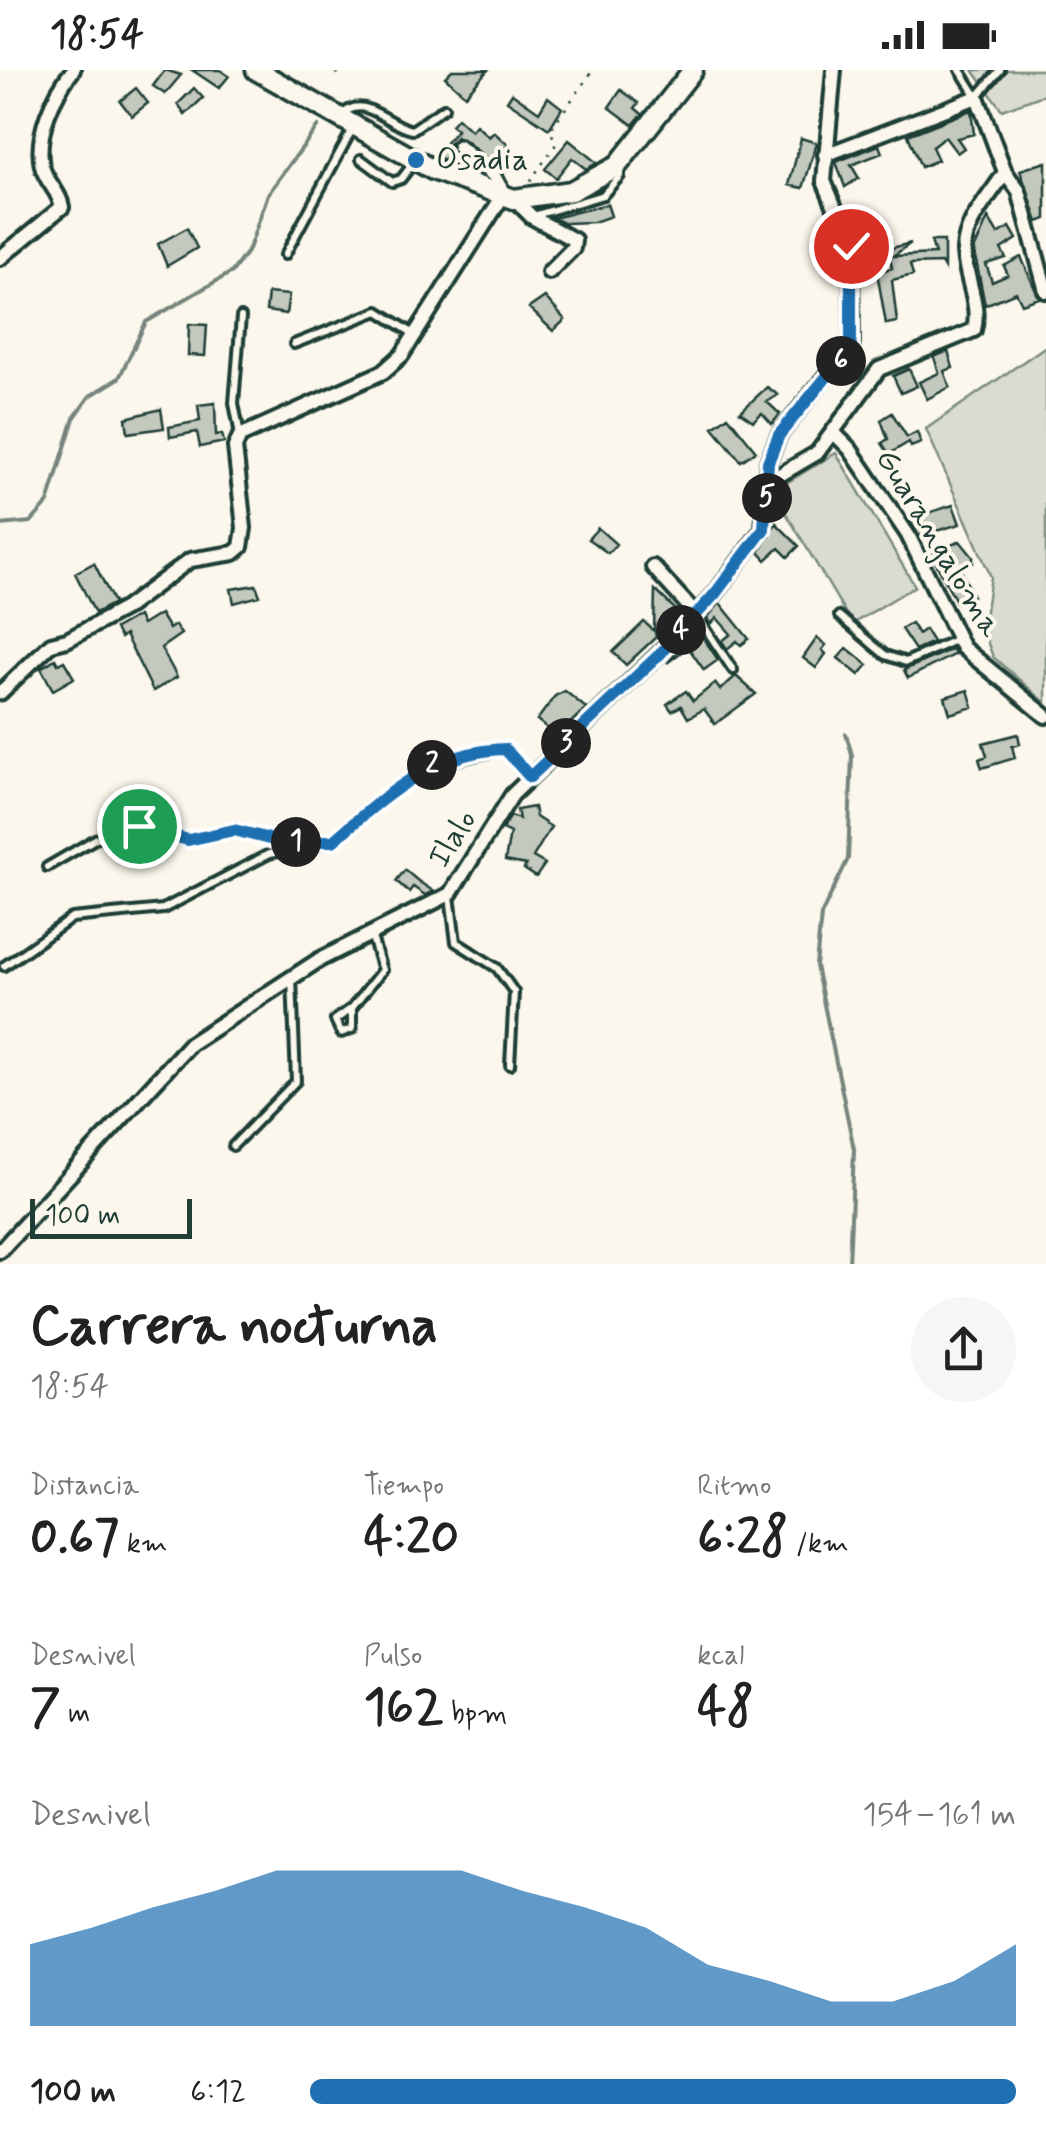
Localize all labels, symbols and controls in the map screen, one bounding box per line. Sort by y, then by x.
text: 18:54 [50,11,144,60]
place label: Osadia [436,139,529,181]
marker: Osadia [405,149,427,171]
pin [809,204,894,289]
icon: check [824,219,879,274]
pin: 6 [816,336,866,386]
text: 6 [834,342,848,379]
street label: Guarangaloma [865,441,1011,646]
pin: 5 [742,473,792,523]
text: 5 [759,479,775,516]
pin: 4 [656,605,706,655]
text: 4 [673,611,689,648]
pin: 3 [541,718,591,768]
text: 3 [560,724,572,761]
pin: 2 [407,740,457,790]
text: 2 [425,746,439,783]
pin [97,784,182,869]
icon: arrive [112,799,167,854]
street label: Ilalo [419,802,487,876]
pin: 1 [271,817,321,867]
text: 1 [290,823,302,860]
scale bar [30,1194,192,1238]
text: 100 m [45,1198,120,1235]
text: Carrera nocturna [30,1292,438,1364]
button: share [911,1297,1016,1402]
text: 18:54 [30,1366,109,1408]
text: Distancia [30,1468,139,1505]
text: Tiempo [364,1468,444,1505]
text: Ritmo [697,1468,771,1505]
text: 0.67 [30,1505,119,1571]
text: 4:20 [364,1505,459,1571]
text: 6:28 [697,1505,788,1571]
text: km [119,1526,168,1563]
text: /km [788,1526,849,1563]
text: Desnivel [30,1638,136,1675]
text: Pulso [364,1638,422,1675]
text: kcal [697,1638,744,1675]
text: 7 [30,1675,60,1741]
text: 162 [364,1675,443,1741]
text: 48 [697,1675,754,1741]
text: m [60,1696,90,1733]
text: bpm [443,1696,507,1733]
text: Desnivel [30,1794,151,1836]
text: 154–161 m [863,1794,1016,1836]
text: 100 m [30,2071,116,2113]
text: 6:12 [190,2071,246,2113]

